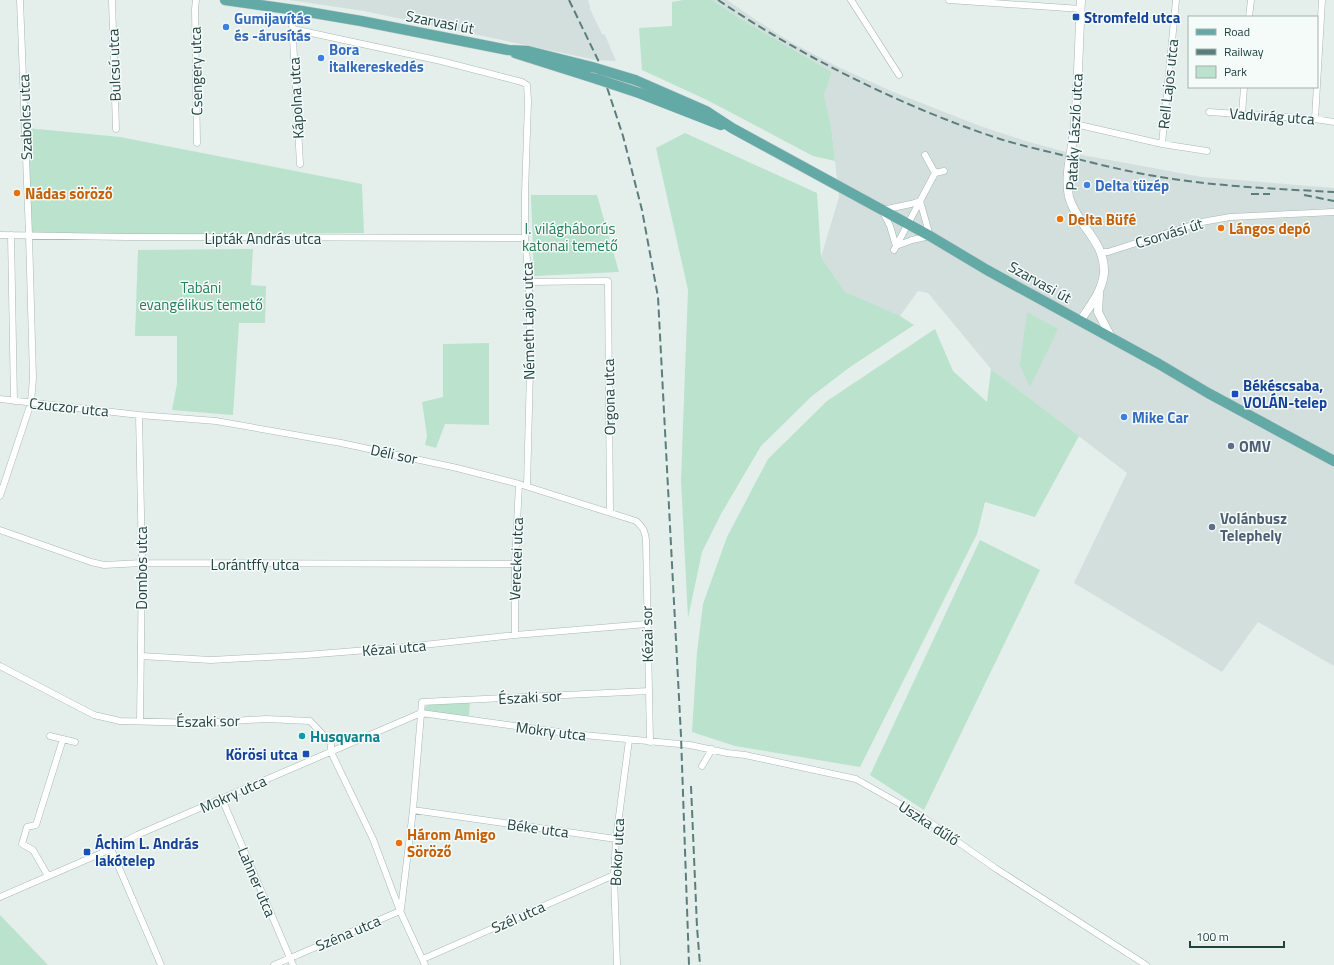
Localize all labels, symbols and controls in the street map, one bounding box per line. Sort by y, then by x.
street label: Szarvasi út [404,4,477,40]
place label: Stromfeld utca [1084,6,1181,29]
place label: Gumijavítás és -árusítás [234,7,311,47]
marker: Stromfeld utca [1071,12,1081,22]
legend [1188,16,1318,88]
marker: Gumijavítás és -árusítás [221,22,231,32]
text: Road [1224,22,1250,41]
street label: Csengery utca [184,26,208,116]
street label: Bulcsú utca [101,28,127,102]
street label: Rell Lajos utca [1152,37,1184,130]
place label: Bora italkereskedés [329,38,424,78]
text: Railway [1224,42,1264,61]
marker: Bora italkereskedés [316,53,326,63]
street label: Kápolna utca [282,56,310,139]
text: Park [1224,62,1247,81]
street label: Pataky László utca [1059,72,1089,191]
street label: Szabolcs utca [12,73,38,160]
street label: Vadvirág utca [1229,102,1316,130]
place label: Delta tüzép [1095,174,1169,197]
marker: Delta tüzép [1082,180,1092,190]
place label: Nádas söröző [25,182,113,205]
marker: Nádas söröző [12,188,22,198]
place label: Delta Büfé [1068,208,1136,231]
street label: Csorvási út [1132,212,1206,254]
marker: Delta Büfé [1055,214,1065,224]
park label: I. világháborús katonai temető [522,217,618,257]
place label: Lángos depó [1229,217,1310,240]
marker: Lángos depó [1216,223,1226,233]
street label: Lipták András utca [205,227,322,250]
street label: Szarvasi út [1004,255,1076,309]
street label: Németh Lajos utca [515,261,541,380]
park label: Tabáni evangélikus temető [139,276,263,316]
street label: Orgona utca [597,358,621,436]
place label: Békéscsaba, VOLÁN-telep [1243,374,1327,414]
marker: Békéscsaba, VOLÁN-telep [1230,389,1240,399]
street label: Czuczor utca [28,391,110,423]
place label: Mike Car [1132,406,1189,429]
marker: Mike Car [1119,412,1129,422]
place label: OMV [1239,435,1271,458]
street label: Déli sor [368,438,420,470]
marker: OMV [1226,441,1236,451]
place label: Volánbusz Telephely [1220,507,1287,547]
street label: Vereckei utca [503,516,529,601]
marker: Volánbusz Telephely [1207,522,1217,532]
street label: Dombos utca [130,526,153,610]
street label: Lorántffy utca [211,553,300,576]
street label: Kézai sor [635,605,659,663]
street label: Kézai utca [361,634,427,662]
street label: Északi sor [498,684,562,710]
street label: Északi sor [176,709,240,733]
street label: Mokry utca [515,715,588,747]
place label: Husqvarna [310,725,381,748]
marker: Husqvarna [297,731,307,741]
place label: Körösi utca [225,743,298,766]
marker: Körösi utca [301,749,311,759]
street label: Mokry utca [196,769,270,819]
street label: Uszka dűlő [894,795,964,851]
street label: Béke utca [506,812,571,844]
street label: Bokor utca [604,817,630,886]
place label: Három Amigo Söröző [407,823,496,863]
place label: Áchim L. András lakótelep [95,832,199,872]
marker: Három Amigo Söröző [394,838,404,848]
street label: Lahner utca [232,843,282,921]
marker: Áchim L. András lakótelep [82,847,92,857]
street label: Szél utca [488,895,549,939]
street label: Széna utca [312,909,385,957]
scale bar [1190,923,1284,949]
text: 100 m [1196,927,1229,946]

